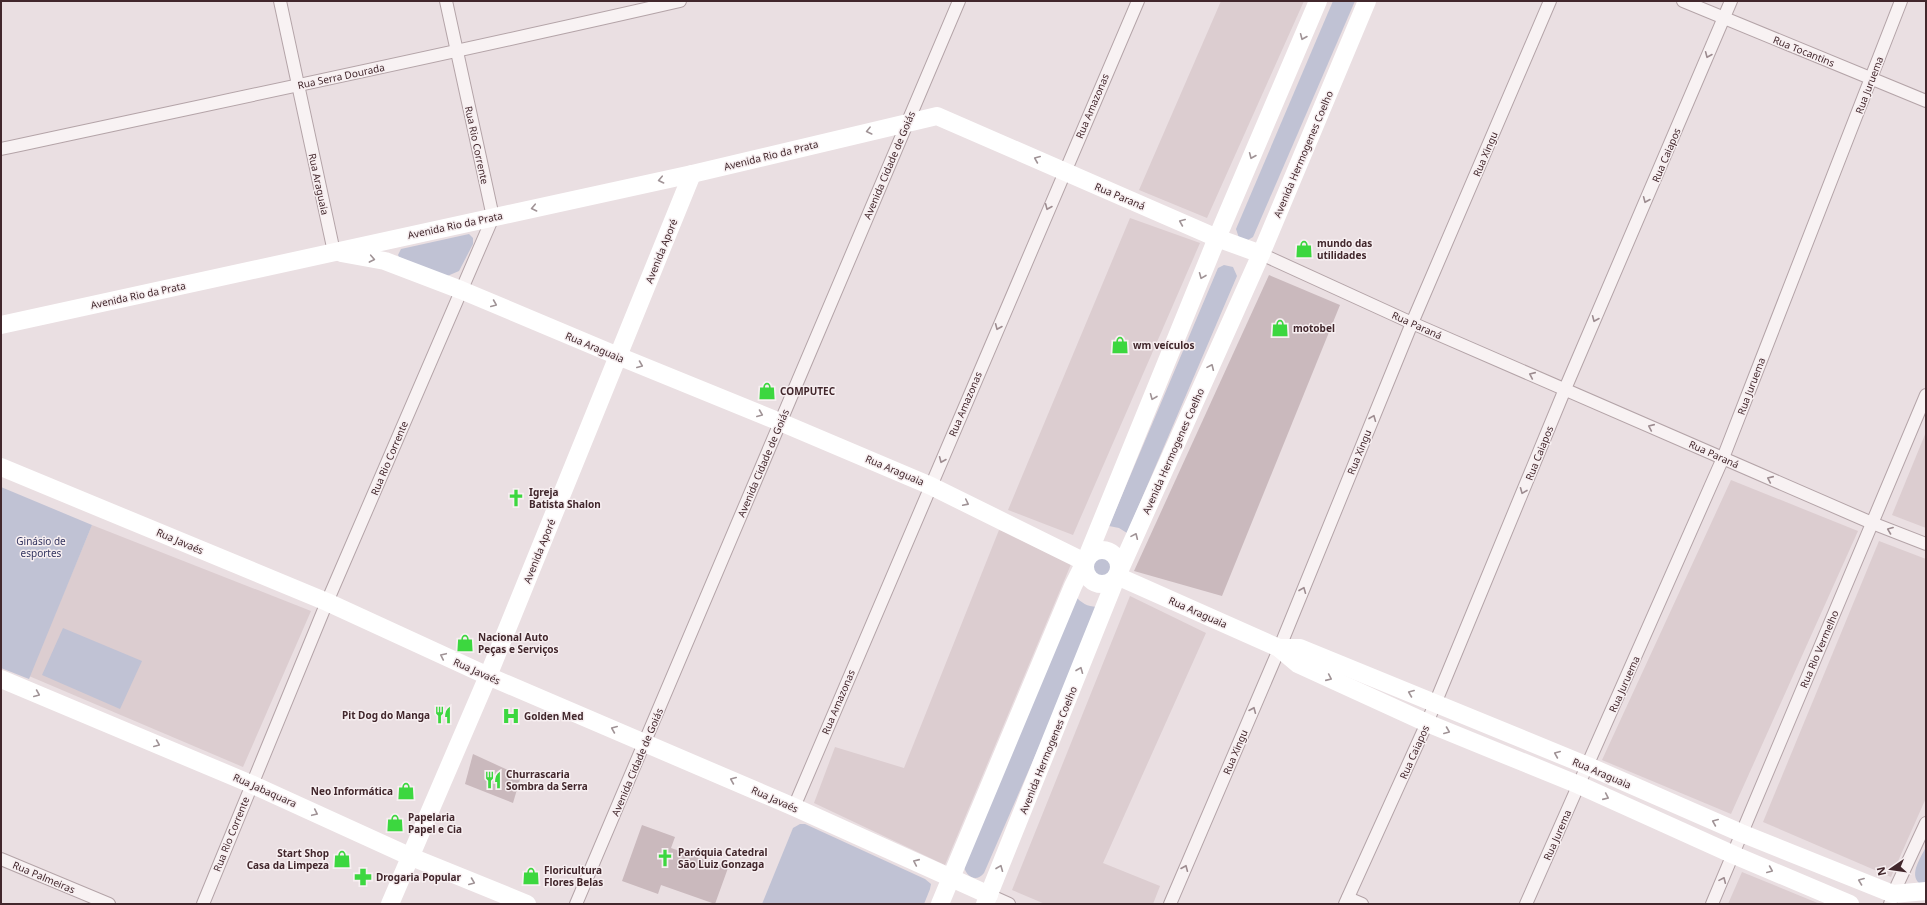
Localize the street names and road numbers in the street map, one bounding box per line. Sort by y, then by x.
street label: Rua Tocantins [1771,32,1837,70]
street label: Rua Juruema [1852,54,1886,116]
street label: Rua Serra Dourada [296,60,386,92]
street label: Rua Amazonas [1072,71,1112,141]
street label: Avenida Hermogenes Coelho [1270,88,1336,220]
street label: Rua Rio Corrente [462,105,492,186]
street label: Avenida Cidade de Goiás [860,109,918,221]
street label: Rua Caiapos [1648,126,1684,184]
street label: Rua Xingu [1469,129,1501,179]
street label: Avenida Rio da Prata [722,136,820,174]
street label: Rua Araguaia [306,152,332,216]
street label: Rua Paraná [1093,179,1147,213]
street label: Avenida Rio da Prata [406,208,504,242]
street label: Avenida Aporé [642,216,680,285]
street label: Avenida Rio da Prata [89,278,187,312]
street label: Rua Paraná [1390,308,1444,342]
street label: Rua Araguaia [563,328,627,366]
street label: Rua Juruema [1734,355,1768,417]
street label: Rua Amazonas [945,369,985,439]
street label: Avenida Hermogenes Coelho [1139,386,1207,516]
street label: Avenida Cidade de Goiás [734,407,792,519]
street label: Rua Rio Corrente [367,418,411,497]
street label: Rua Caiapos [1522,423,1556,482]
street label: Rua Xingu [1344,427,1374,477]
street label: Rua Paraná [1687,437,1741,471]
street label: Rua Araguaia [863,451,927,489]
street label: Avenida Aporé [520,516,558,585]
street label: Rua Javaés [154,525,206,557]
street label: Rua Araguaia [1167,593,1229,631]
street label: Rua Rio Vermelho [1796,608,1842,690]
street label: Rua Javaés [451,654,503,688]
street label: Rua Juruema [1605,654,1643,714]
street label: Rua Amazonas [818,667,858,737]
street label: Avenida Hermogenes Coelho [1016,684,1080,816]
street label: Avenida Cidade de Goiás [608,706,666,818]
street label: Rua Caiapos [1396,723,1432,781]
street label: Rua Xingu [1219,727,1251,777]
street label: Rua Araguaia [1570,754,1634,792]
street label: Rua Jabaquara [231,770,299,810]
street label: Rua Javaés [749,782,801,816]
street label: Rua Rio Corrente [210,794,253,874]
street label: Rua Jurema [1540,807,1574,863]
street label: Rua Palmeiras [11,858,78,897]

